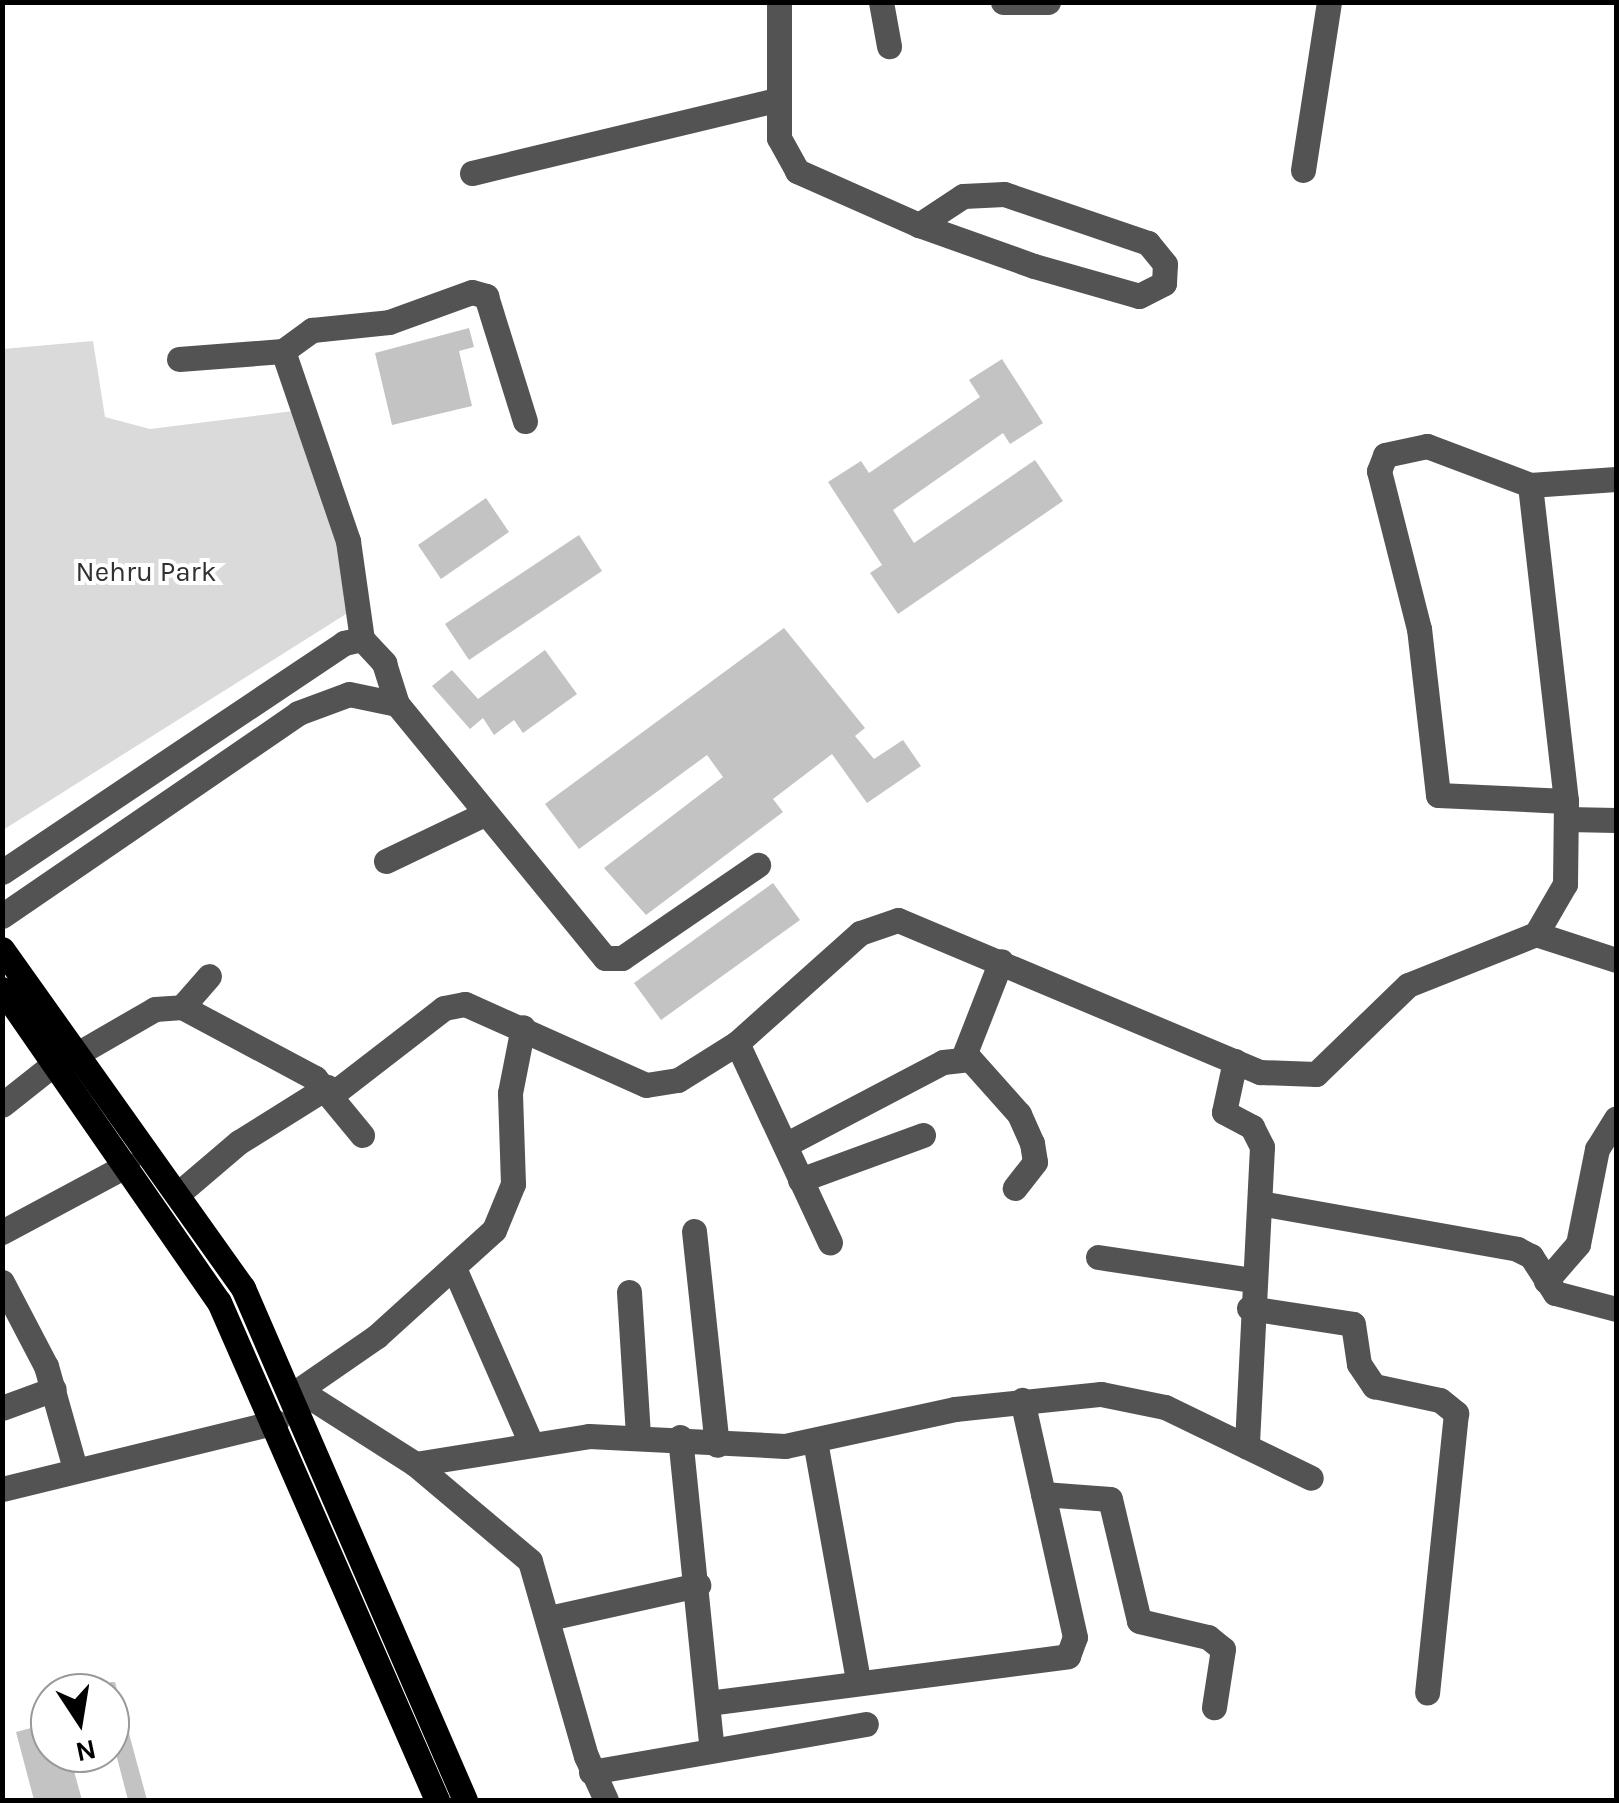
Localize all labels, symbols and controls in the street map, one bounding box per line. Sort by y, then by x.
park label: Nehru Park [76,555,216,589]
north arrow [30,1673,130,1773]
text: N [73,1733,99,1769]

